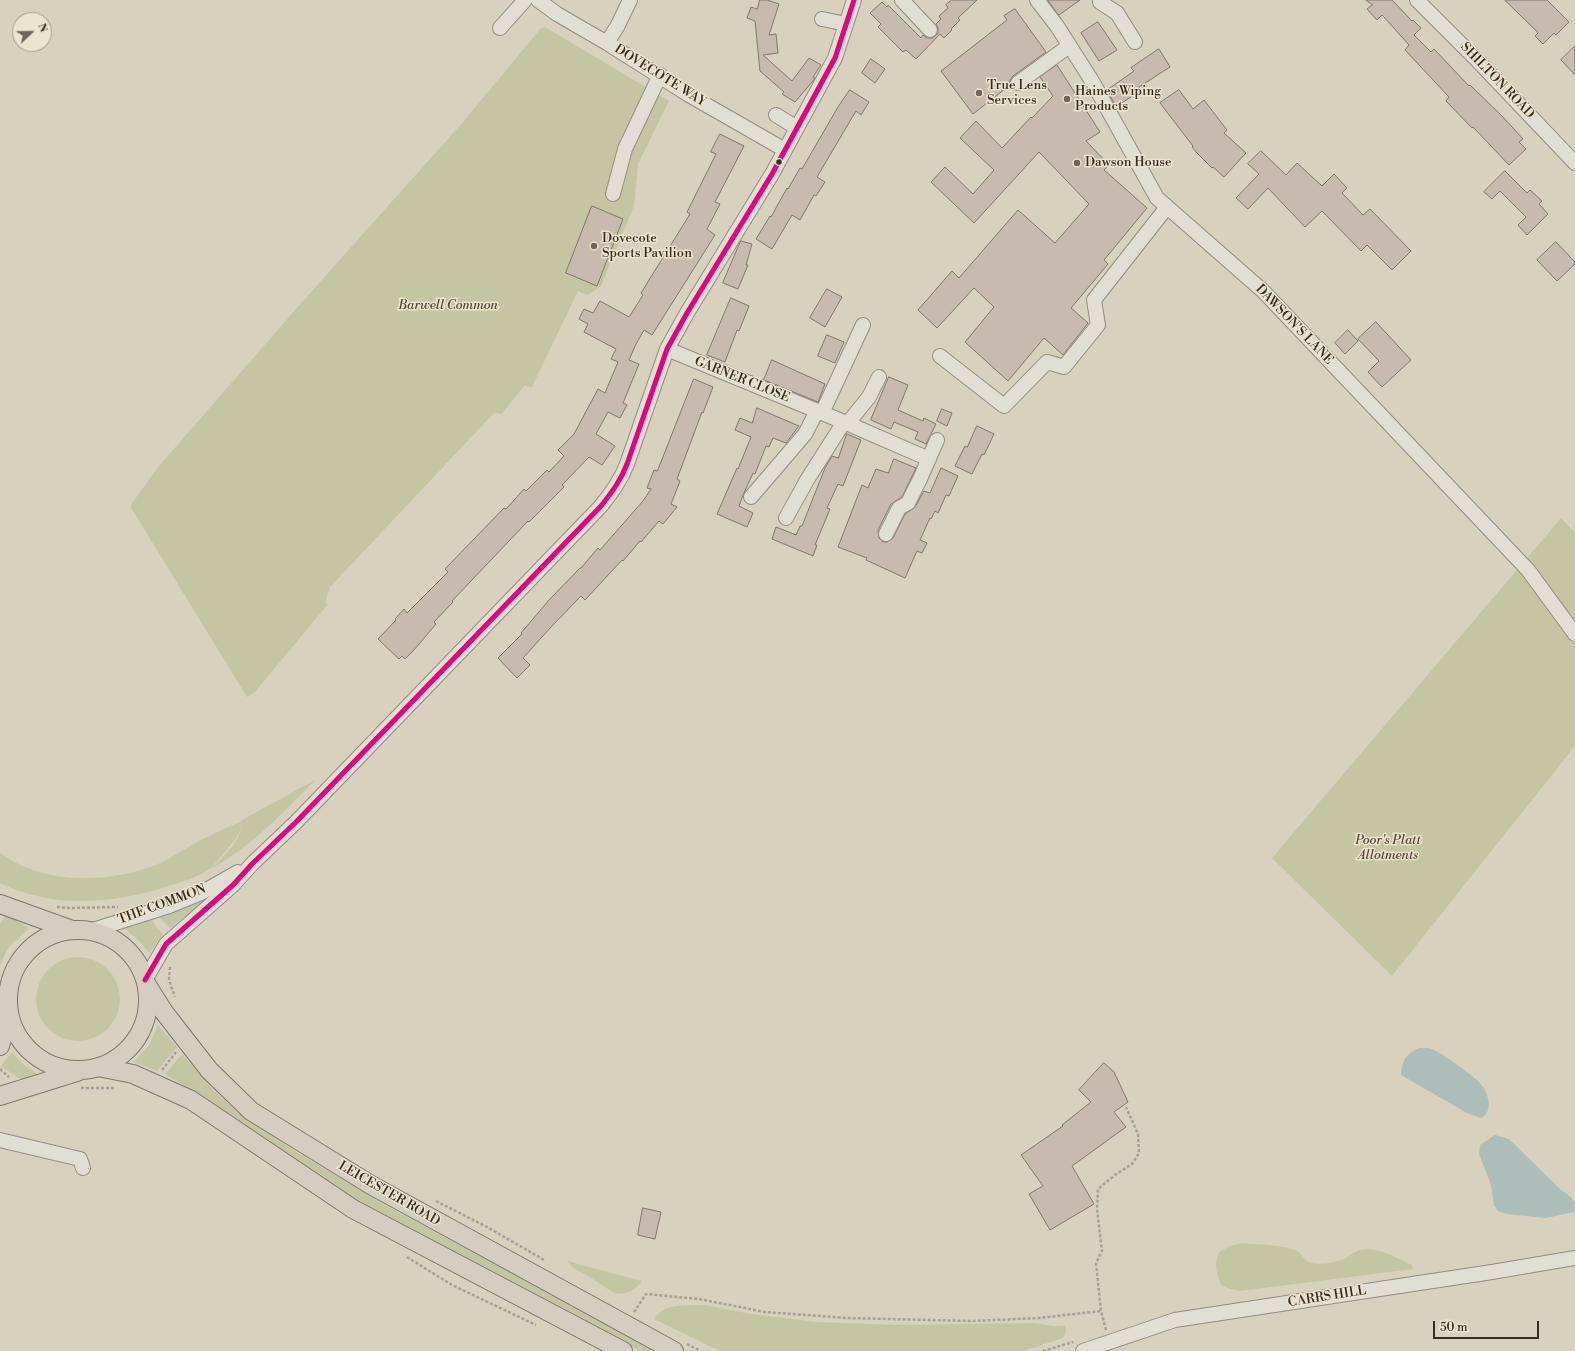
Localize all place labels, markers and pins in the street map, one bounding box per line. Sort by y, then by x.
place label: True Lens Services [987,78,1047,109]
place label: Haines Wiping Products [1075,84,1161,115]
marker: True Lens Services [974,88,984,98]
marker: Haines Wiping Products [1062,94,1072,104]
place label: Dawson House [1085,155,1172,171]
unlabelled marker [774,157,784,167]
marker: Dawson House [1072,158,1082,168]
place label: Dovecote Sports Pavilion [602,231,692,262]
marker: Dovecote Sports Pavilion [589,241,599,251]

